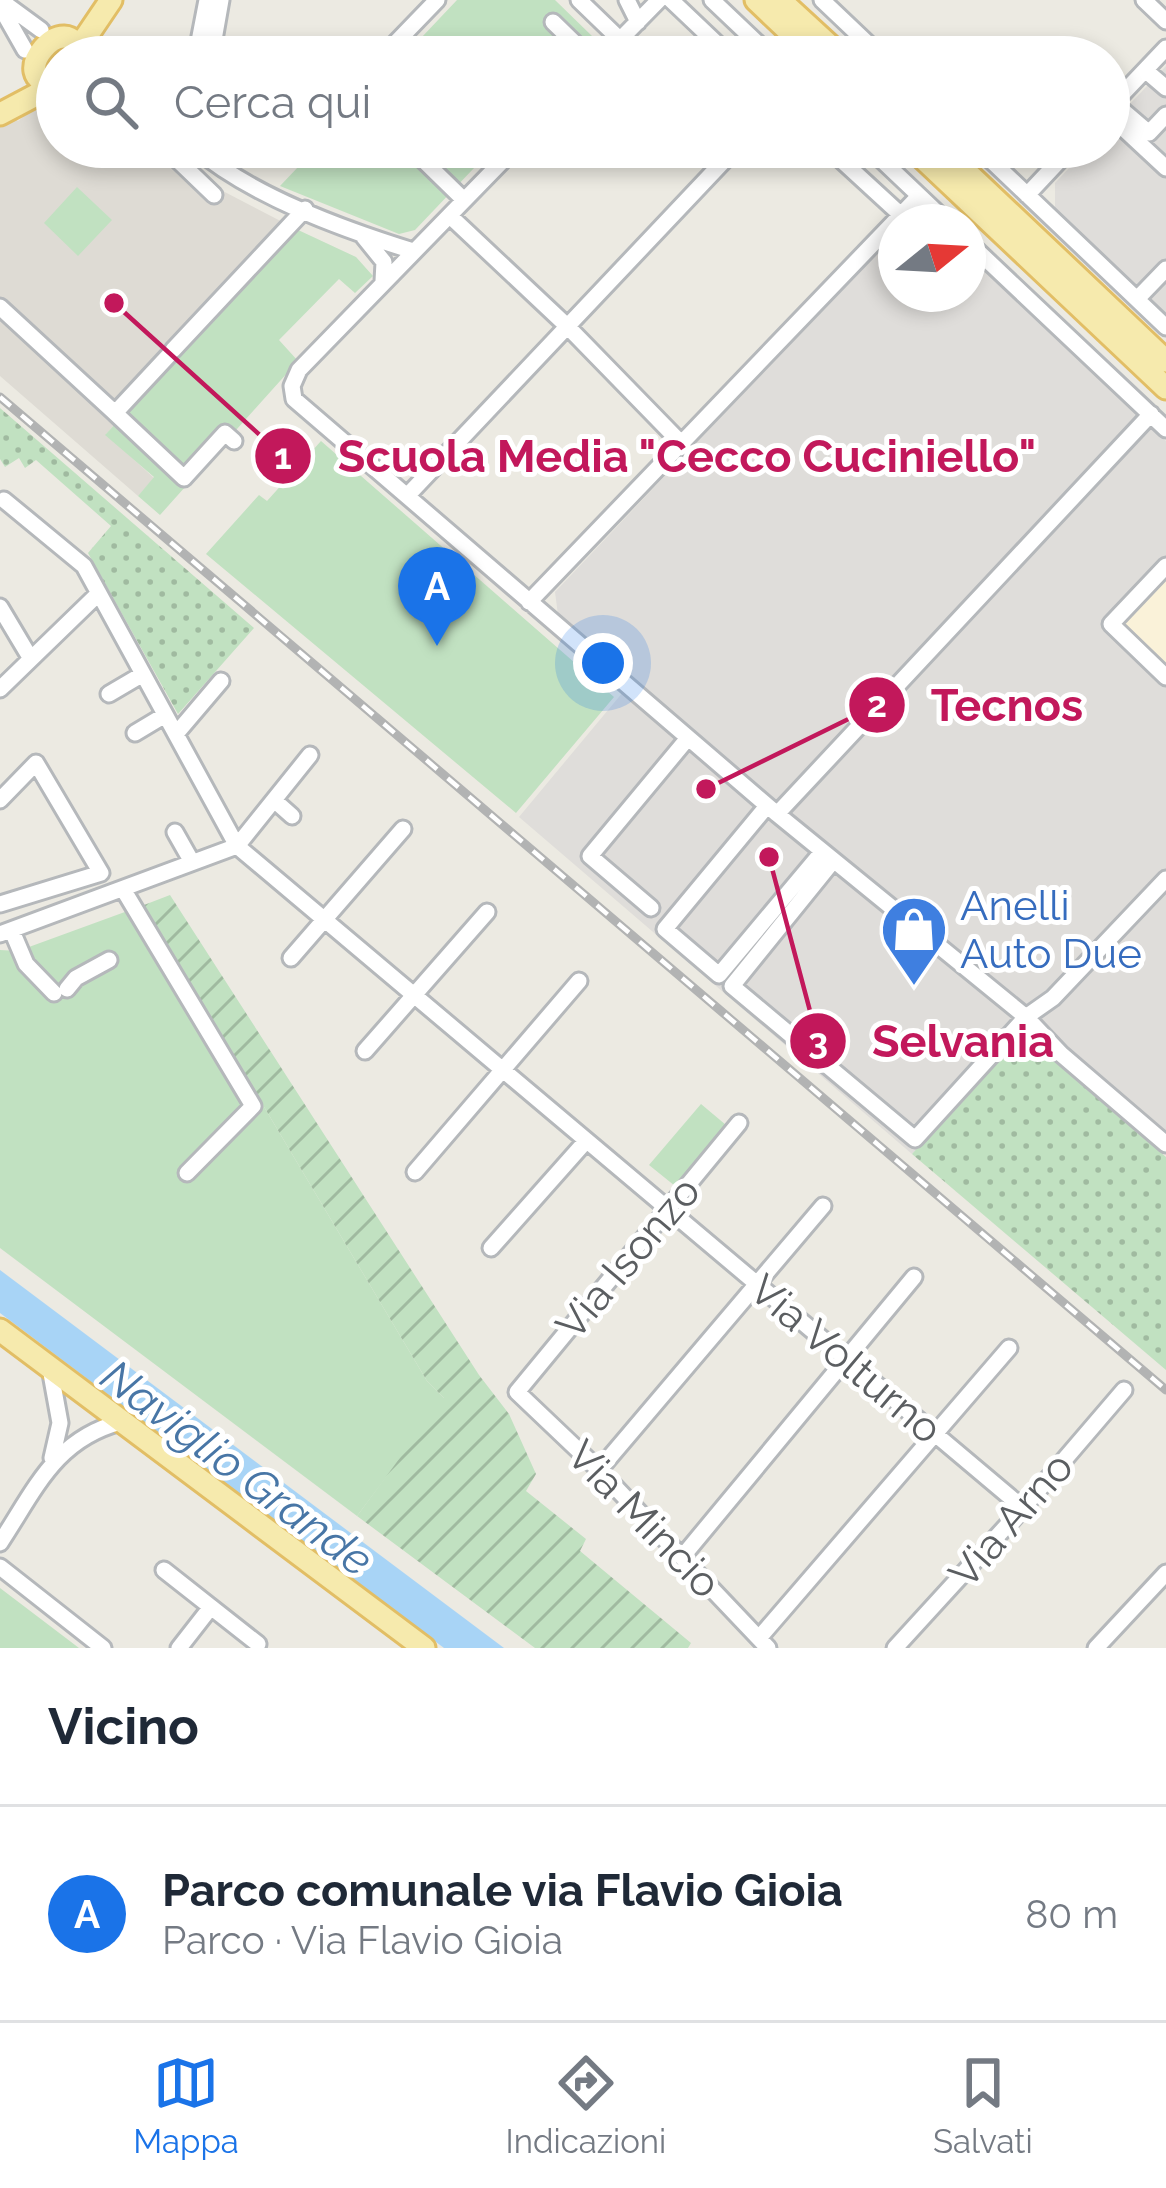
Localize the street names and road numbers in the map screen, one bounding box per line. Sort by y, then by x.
street label: Via Isonzo [546,1167,710,1349]
street label: Via Volturno [740,1265,952,1453]
street label: Via Mincio [557,1430,731,1608]
street label: Via Arno [939,1443,1083,1597]

